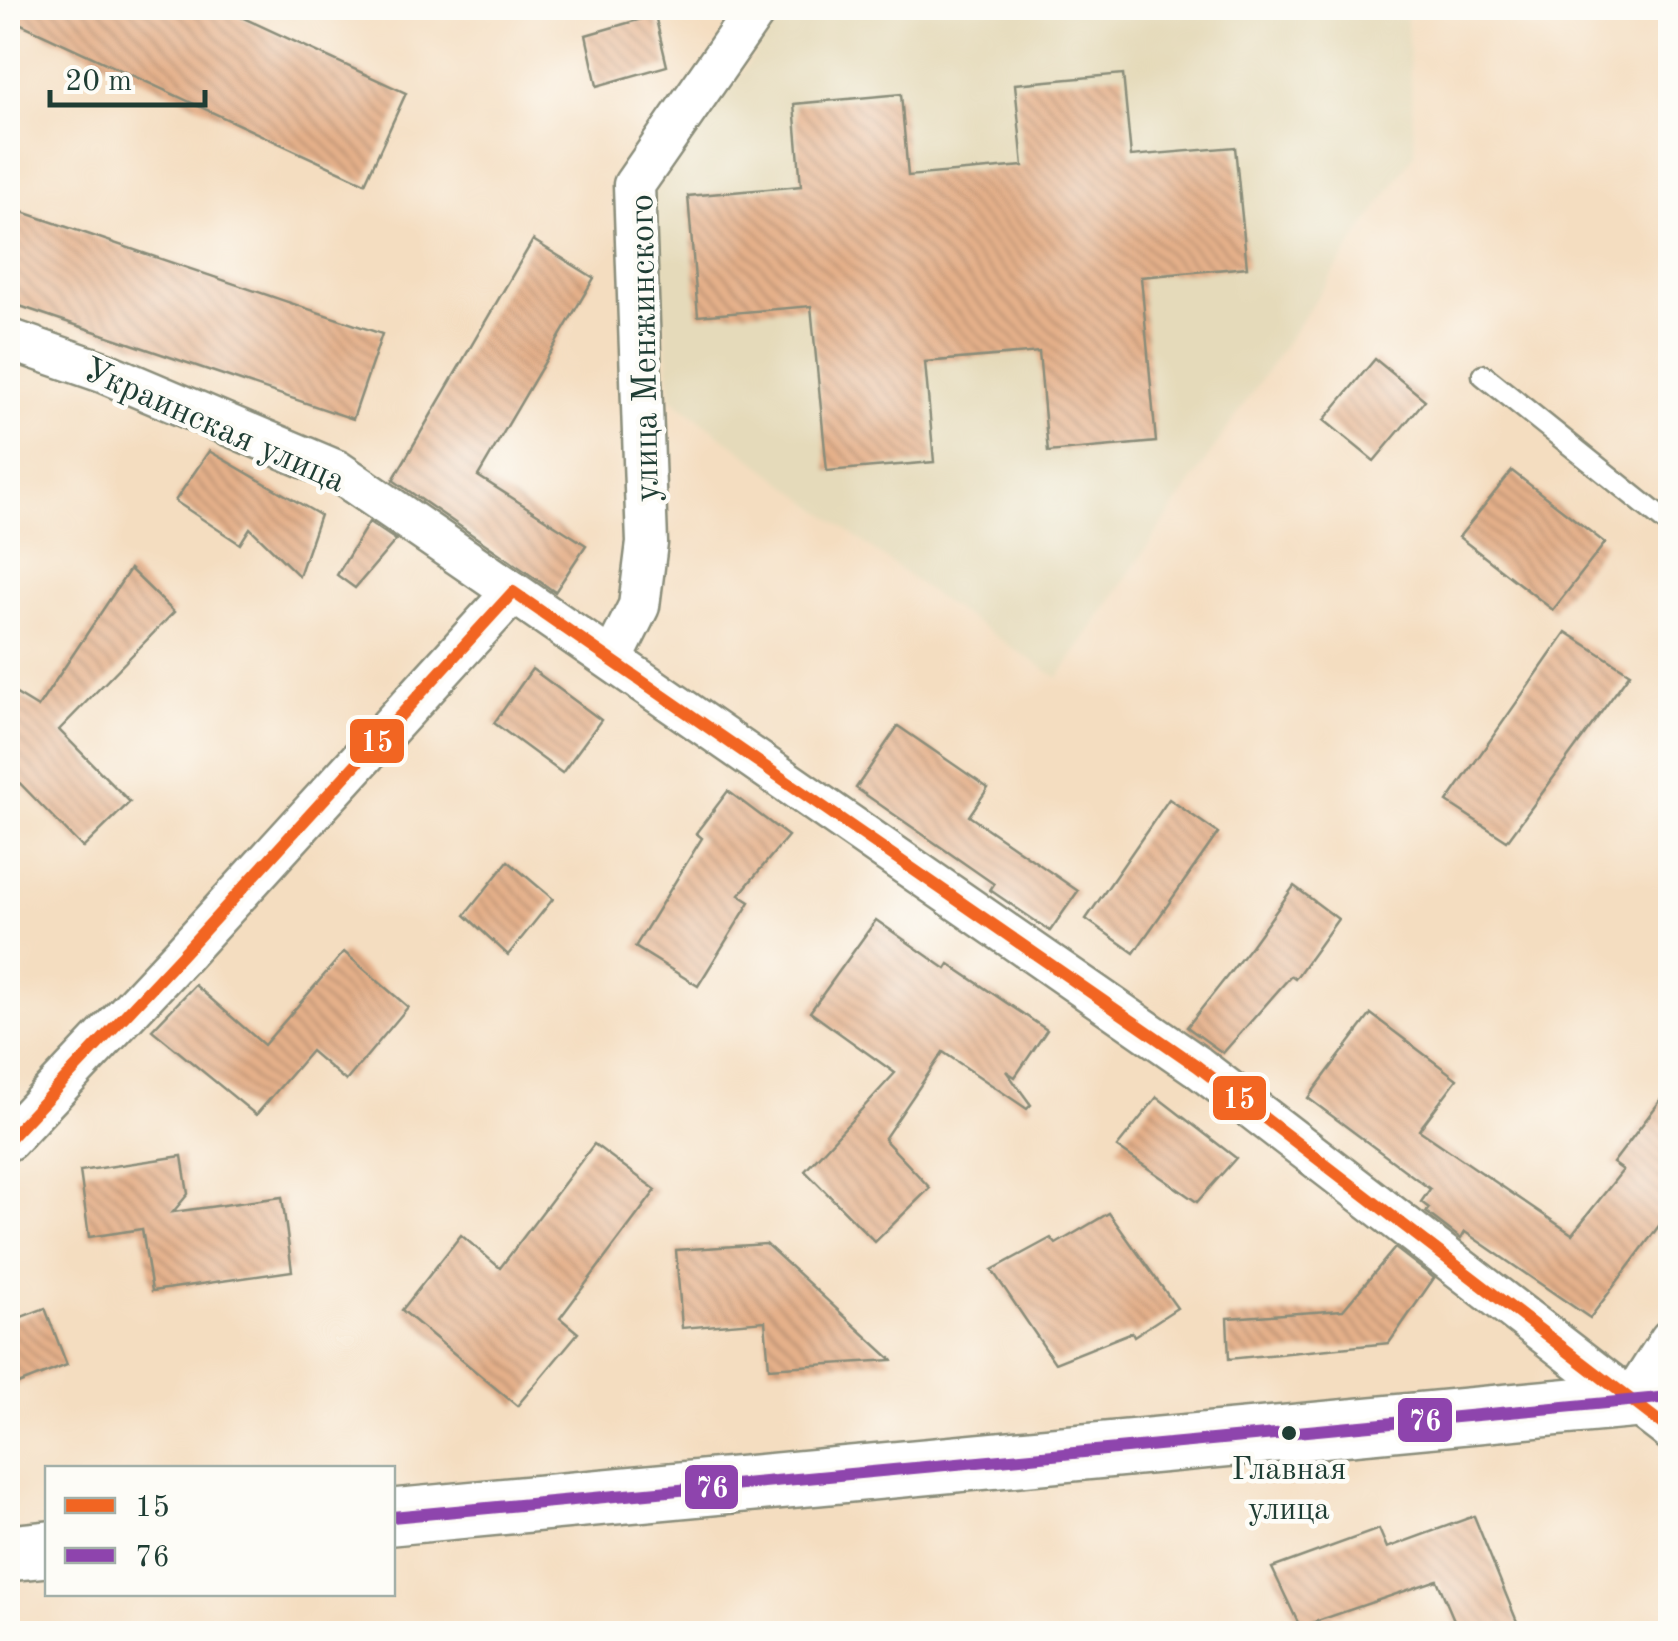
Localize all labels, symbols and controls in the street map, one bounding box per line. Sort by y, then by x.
scale bar [50,45,205,107]
text: 20 m [65,67,132,97]
street label: улица Менжинского [625,194,666,502]
street label: Украинская улица [78,353,350,500]
line badge: 15 [348,717,406,765]
text: 15 [361,730,393,758]
line badge: 15 [1211,1074,1268,1122]
text: 15 [1223,1087,1255,1115]
line badge: 76 [1396,1396,1454,1444]
text: 76 [1409,1409,1441,1437]
marker: Главная улица [1279,1423,1299,1443]
place label: Главная улица [1231,1455,1347,1527]
line badge: 76 [683,1463,740,1511]
legend [45,1466,395,1596]
text: 76 [696,1476,728,1504]
text: 15 [135,1493,170,1523]
text: 76 [135,1543,170,1573]

